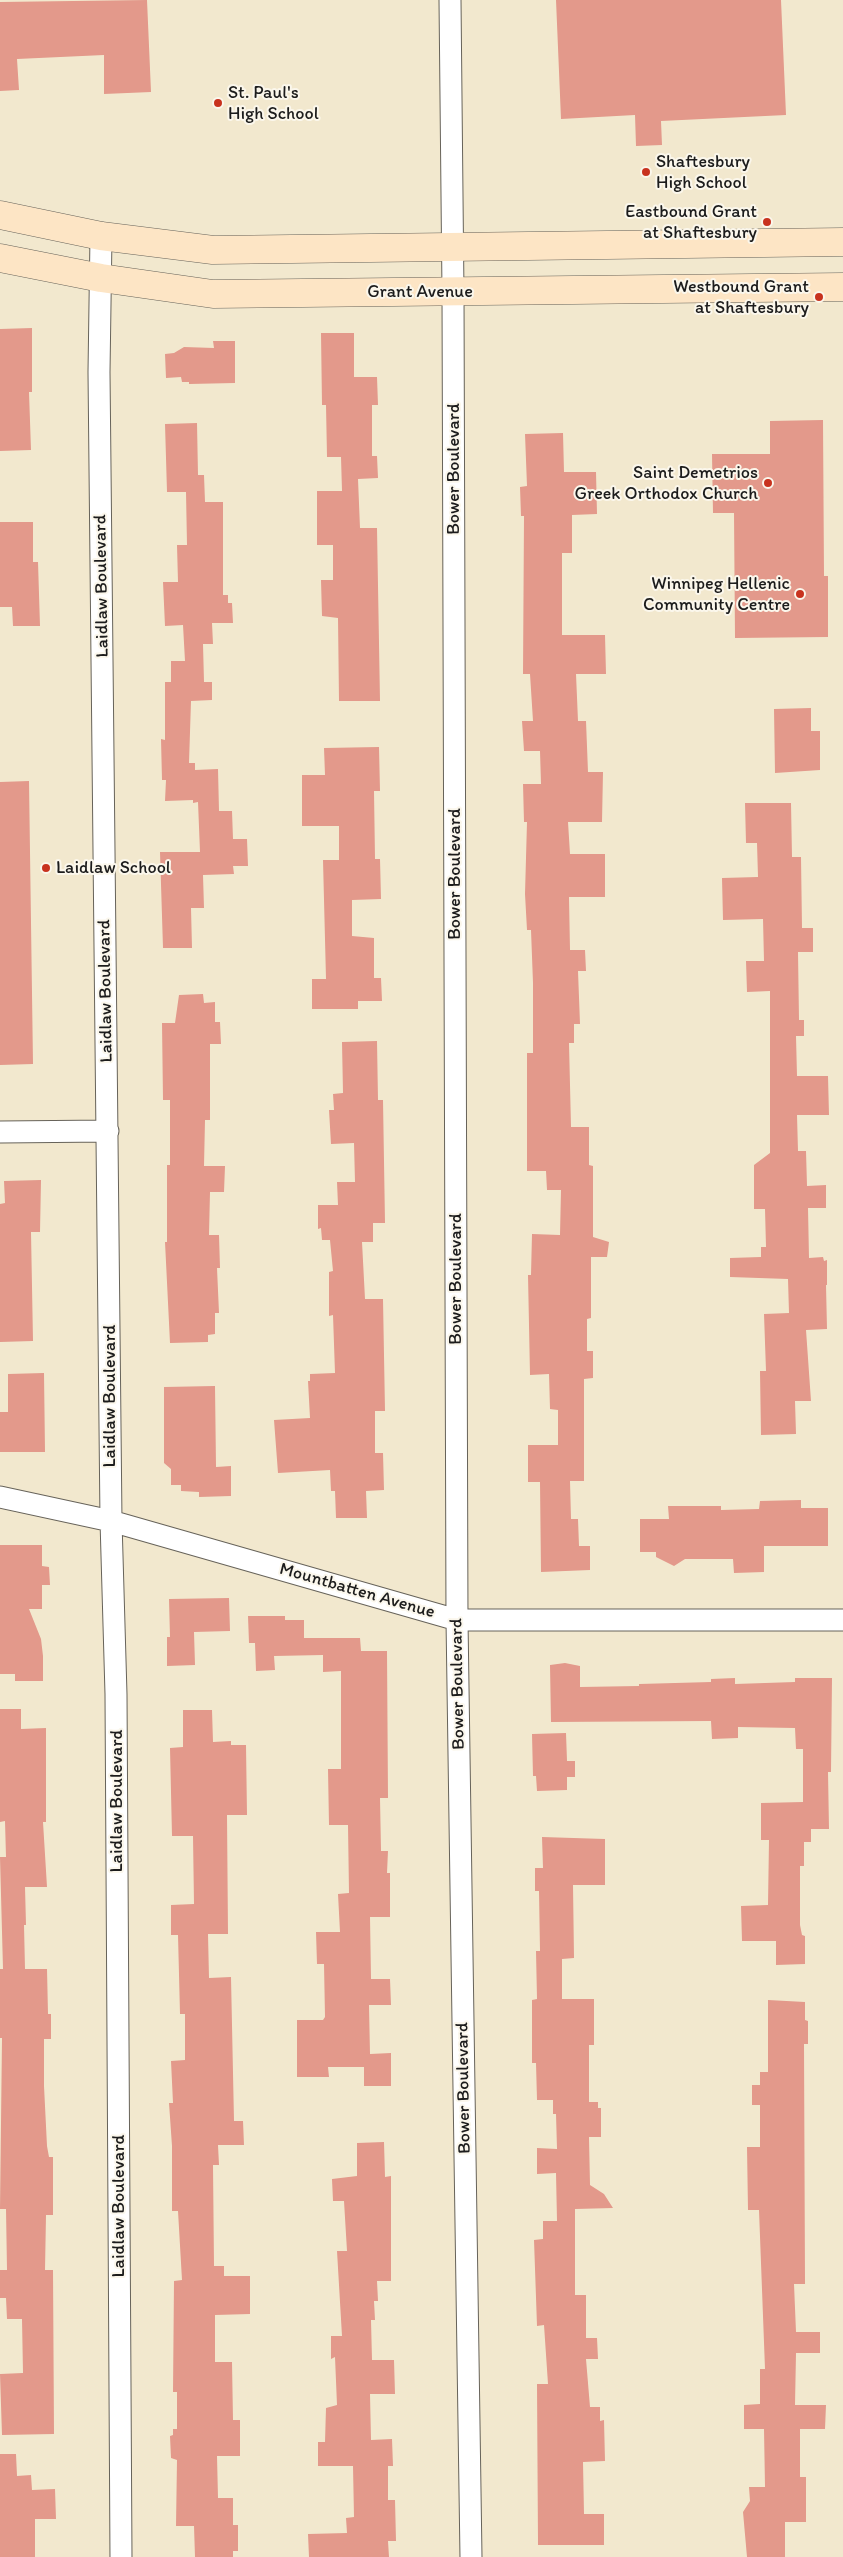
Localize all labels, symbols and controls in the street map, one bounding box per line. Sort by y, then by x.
place label: St. Paul's High School [228,82,319,125]
marker: St. Paul's High School [212,97,224,109]
place label: Shaftesbury High School [656,151,750,193]
marker: Shaftesbury High School [640,166,652,178]
place label: Eastbound Grant at Shaftesbury [625,201,757,243]
marker: Eastbound Grant at Shaftesbury [761,216,773,228]
place label: Westbound Grant at Shaftesbury [673,276,809,318]
street label: Grant Avenue [367,281,473,303]
marker: Westbound Grant at Shaftesbury [813,291,825,303]
street label: Bower Boulevard [443,403,465,535]
place label: Saint Demetrios Greek Orthodox Church [575,462,758,504]
marker: Saint Demetrios Greek Orthodox Church [762,477,774,489]
street label: Laidlaw Boulevard [90,514,114,658]
place label: Winnipeg Hellenic Community Centre [643,573,790,616]
marker: Winnipeg Hellenic Community Centre [794,588,806,600]
street label: Bower Boulevard [444,808,466,940]
place label: Laidlaw School [56,857,171,879]
marker: Laidlaw School [40,862,52,874]
street label: Laidlaw Boulevard [94,919,118,1063]
street label: Bower Boulevard [445,1213,467,1345]
street label: Laidlaw Boulevard [99,1325,121,1467]
street label: Mountbatten Avenue [277,1558,437,1624]
street label: Bower Boulevard [446,1618,470,1750]
street label: Laidlaw Boulevard [106,1730,128,1872]
street label: Bower Boulevard [452,2022,476,2154]
street label: Laidlaw Boulevard [108,2135,130,2277]

